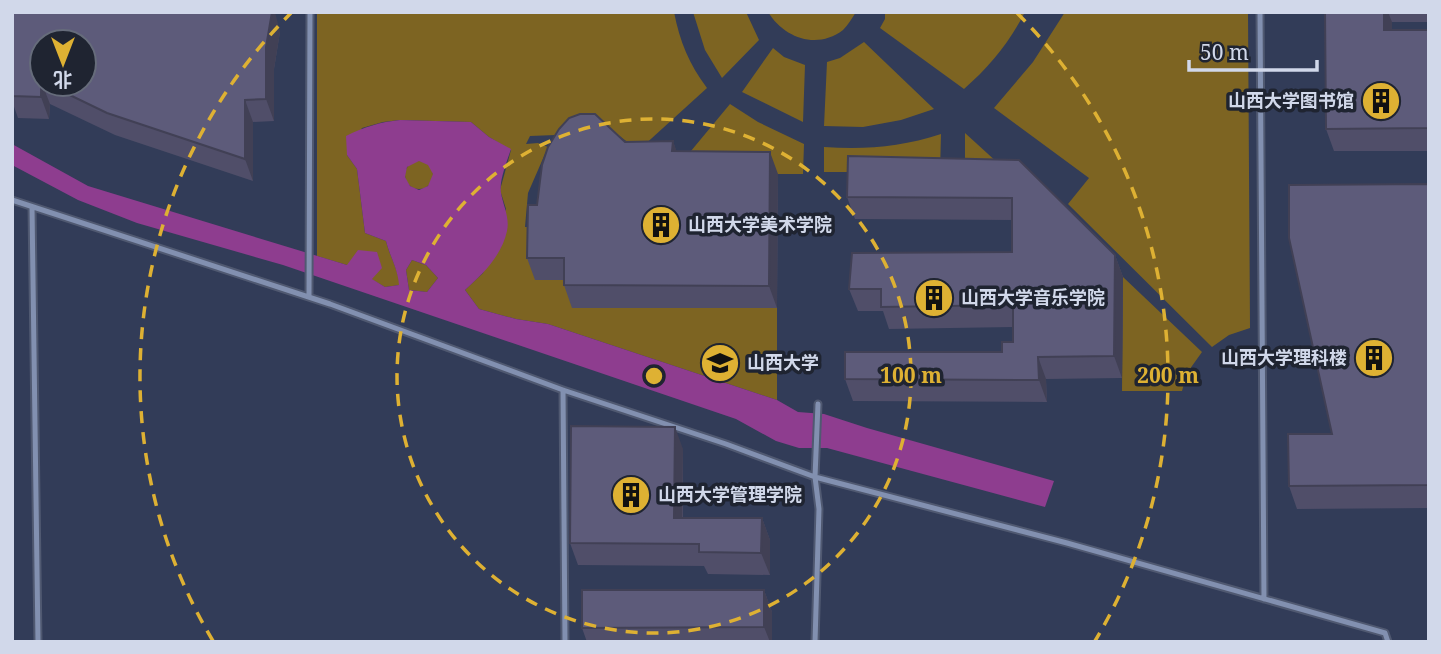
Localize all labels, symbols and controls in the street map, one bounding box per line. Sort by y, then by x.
north arrow [28,28,98,98]
scale bar [1189,28,1317,72]
text: 50 m [1200,38,1249,66]
text: 北 [53,67,73,93]
building icon: 山西大学图书馆 [1360,80,1402,122]
place label: 山西大学图书馆 [1228,88,1354,112]
building icon: 山西大学美术学院 [640,204,682,246]
place label: 山西大学美术学院 [688,212,832,236]
building icon: 山西大学音乐学院 [913,277,955,319]
place label: 山西大学音乐学院 [961,285,1105,309]
building icon: 山西大学理科楼 [1353,337,1395,379]
school or university icon: 山西大学 [699,342,741,384]
place label: 山西大学理科楼 [1221,345,1347,369]
place label: 山西大学 [747,350,819,374]
text: 100 m [880,361,942,389]
text: 200 m [1137,361,1199,389]
centre of rings [642,364,666,388]
building icon: 山西大学管理学院 [610,474,652,516]
place label: 山西大学管理学院 [658,482,802,506]

